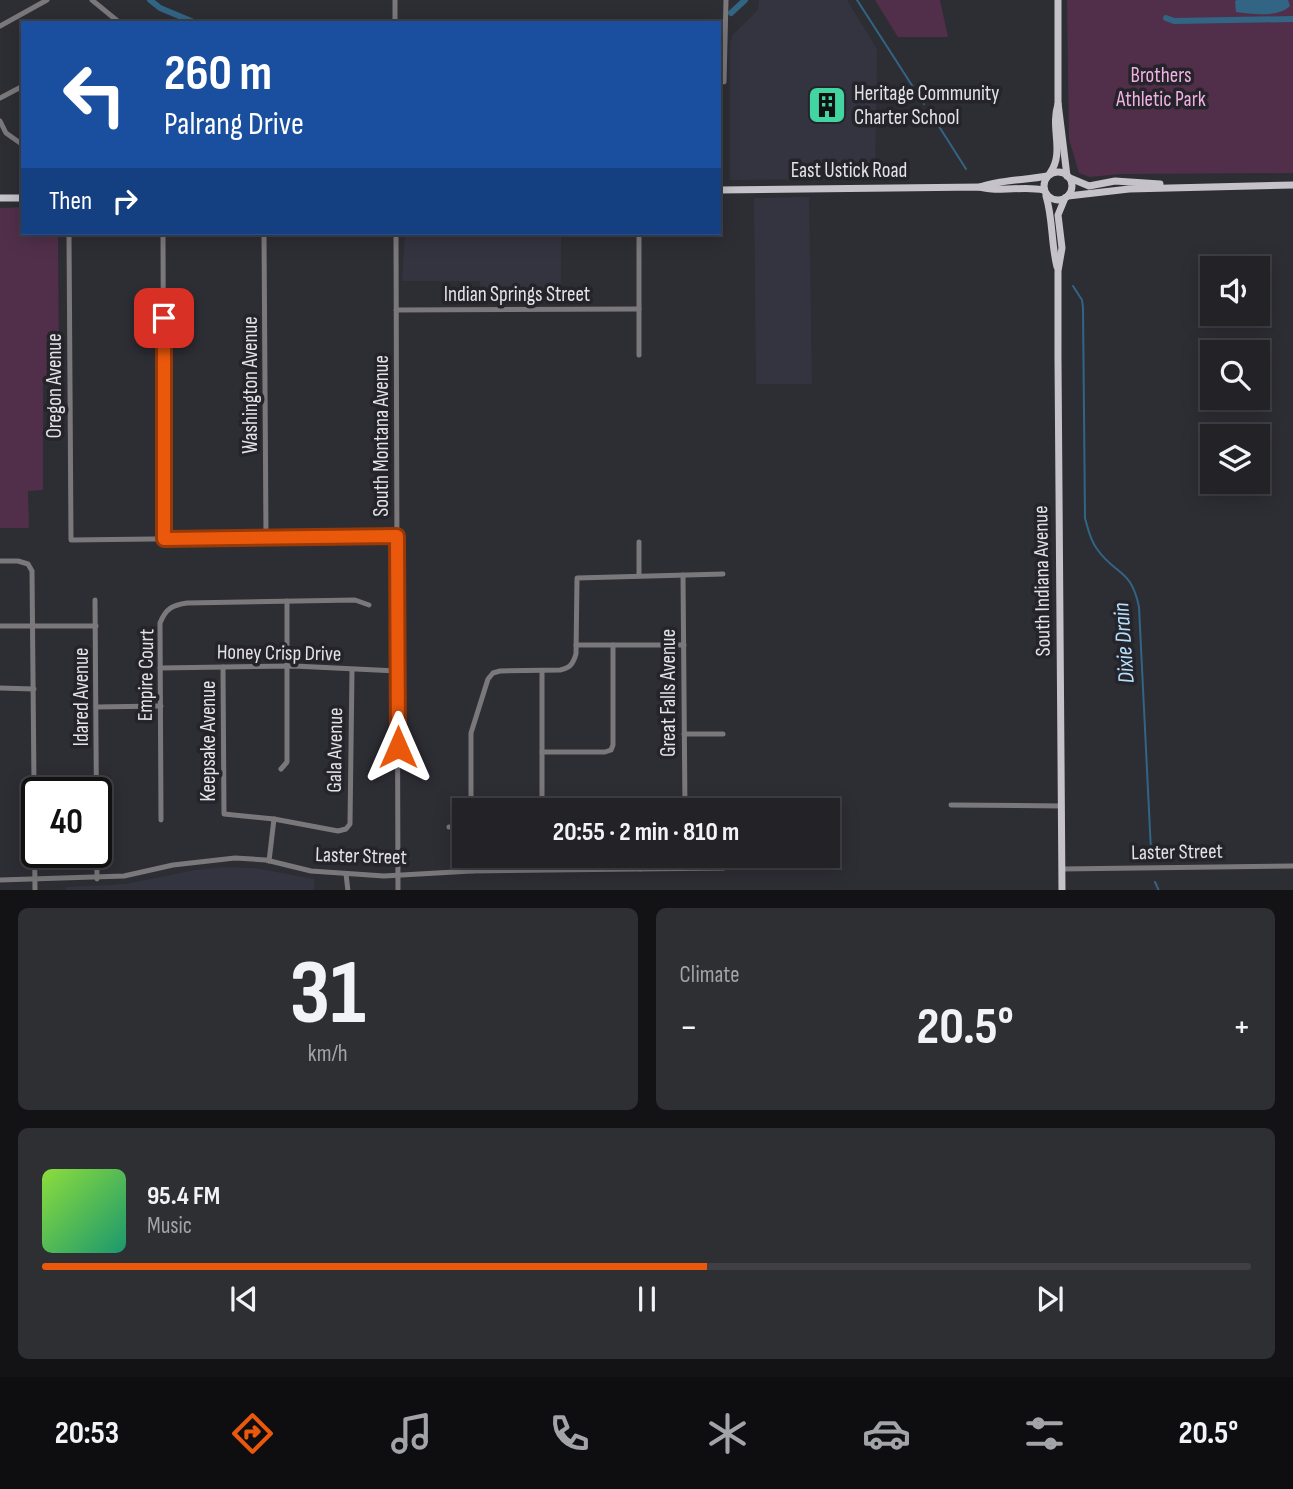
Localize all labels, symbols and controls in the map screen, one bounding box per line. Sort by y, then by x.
text: 260 m [164,45,272,104]
icon: left [49,49,140,140]
park label: Brothers Athletic Park [1115,63,1206,112]
place label: Heritage Community Charter School [854,81,999,130]
building icon: Heritage Community Charter School [806,84,848,126]
text: Palrang Drive [164,105,304,144]
street label: East Ustick Road [791,158,907,183]
icon: right [106,182,144,220]
text: Then [49,186,92,217]
map controls [1200,256,1270,494]
button: sound [1200,256,1270,326]
street label: Indian Springs Street [444,282,590,307]
pin [134,288,194,348]
icon: arrive [145,299,183,337]
street label: Washington Avenue [238,316,263,454]
street label: Oregon Avenue [42,333,67,439]
button: search [1200,340,1270,410]
street label: South Montana Avenue [369,355,394,517]
button: layers [1200,424,1270,494]
street label: South Indiana Avenue [1028,505,1056,657]
water label: Dixie Drain [1107,601,1141,684]
street label: Empire Court [133,629,159,721]
street label: Great Falls Avenue [656,629,681,757]
street label: Honey Crisp Drive [217,639,341,667]
street label: Idared Avenue [69,648,94,746]
street label: Keepsake Avenue [196,680,221,802]
street label: Gala Avenue [322,707,348,793]
position arrow [361,710,435,784]
speed limit sign: 40 [21,777,112,868]
text: 20:55 · 2 min · 810 m [553,817,739,848]
street label: Laster Street [1131,839,1223,865]
street label: Laster Street [315,842,407,870]
text: 31 [290,940,366,1049]
text: Climate [680,961,739,989]
text: 20.5° [917,996,1014,1059]
text: − [680,1005,698,1050]
text: + [1232,1005,1251,1050]
text: km/h [308,1040,348,1068]
text: 95.4 FM [147,1181,220,1212]
text: Music [147,1212,192,1240]
icon: previous [225,1280,263,1318]
icon: pause [628,1280,666,1318]
icon: next [1031,1280,1069,1318]
icon: directions [228,1409,277,1458]
icon: music [387,1409,436,1458]
icon: phone [545,1409,594,1458]
icon: climate [703,1409,752,1458]
icon: car [862,1409,911,1458]
icon: filters [1020,1409,1069,1458]
text: 20:53 [55,1414,119,1453]
text: 20.5° [1178,1414,1238,1453]

